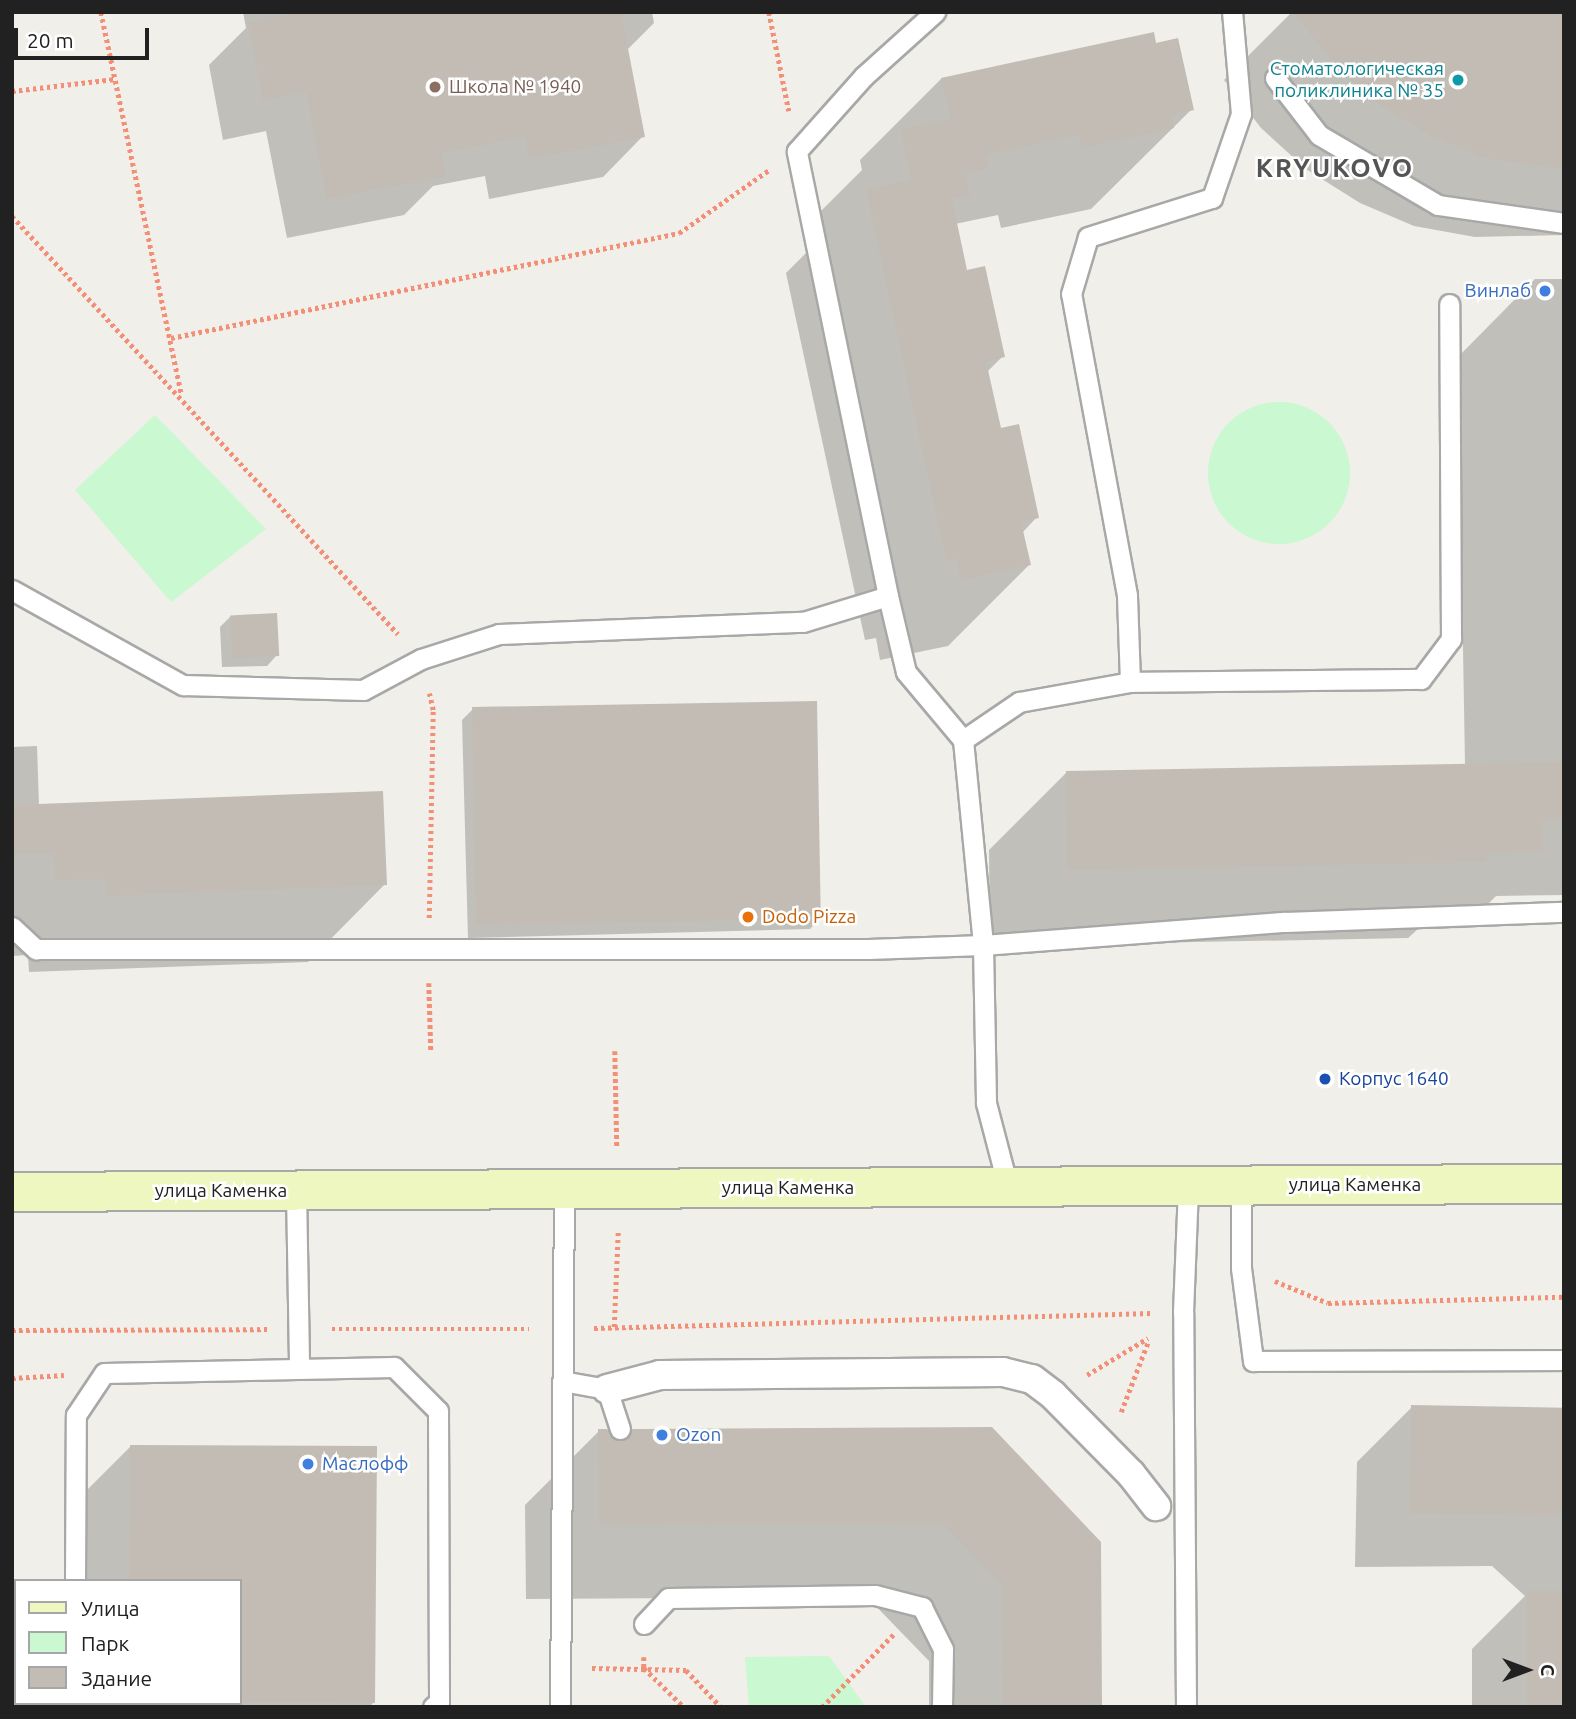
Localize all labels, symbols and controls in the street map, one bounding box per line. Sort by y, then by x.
scale bar [18,14,152,58]
text: 20 m [27,28,74,52]
place label: Стоматологическая поликлиника № 35 [1270,58,1444,102]
marker: Стоматологическая поликлиника № 35 [1450,72,1466,88]
place label: Школа № 1940 [449,76,581,98]
marker: Школа № 1940 [427,79,443,95]
district label: KRYUKOVO [1257,152,1413,184]
place label: Винлаб [1465,280,1531,302]
marker: Винлаб [1537,283,1553,299]
place label: Dodo Pizza [762,906,856,928]
marker: Dodo Pizza [740,909,756,925]
place label: Корпус 1640 [1339,1068,1449,1090]
marker: Корпус 1640 [1317,1071,1333,1087]
street label: улица Каменка [1289,1174,1421,1196]
street label: улица Каменка [722,1177,854,1199]
street label: улица Каменка [155,1180,287,1202]
place label: Ozon [676,1424,721,1446]
marker: Ozon [654,1427,670,1443]
place label: Маслофф [322,1453,409,1475]
marker: Маслофф [300,1456,316,1472]
legend [14,1579,242,1705]
text: Улица [81,1596,139,1620]
text: Парк [81,1631,129,1655]
north arrow [1492,1635,1562,1705]
text: С [1537,1664,1559,1676]
text: Здание [81,1666,152,1690]

